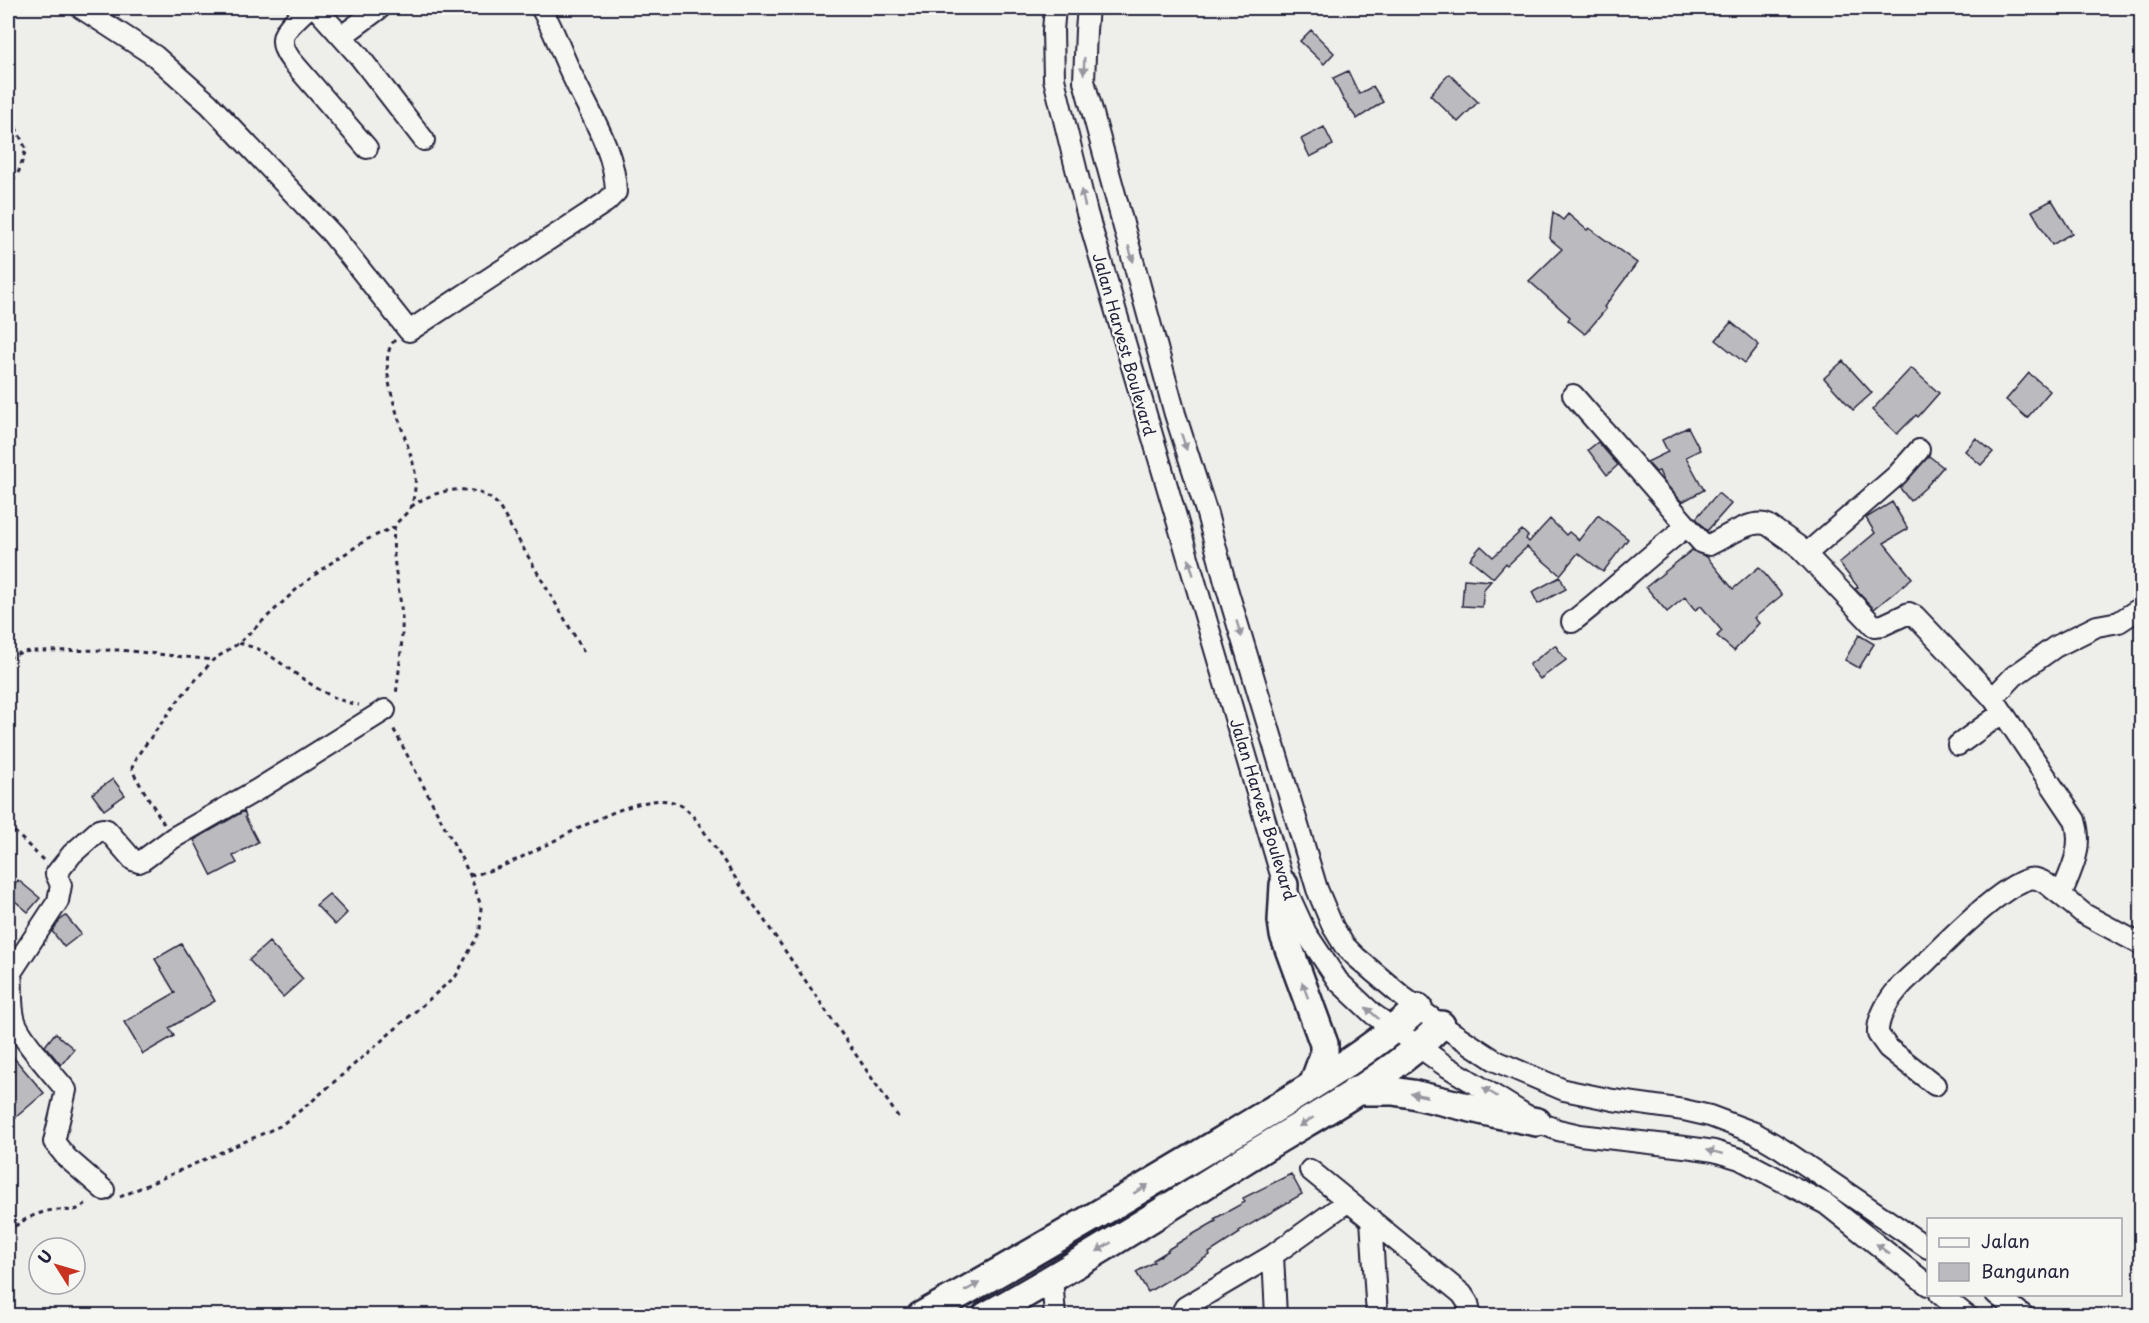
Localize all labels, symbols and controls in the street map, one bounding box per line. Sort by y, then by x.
one-way arrow [1080,56,1089,75]
one-way arrow [1078,189,1088,207]
one-way arrow [1127,245,1136,263]
street label: Jalan Harvest Boulevard [1087,250,1163,438]
one-way arrow [1180,433,1189,451]
one-way arrow [1186,558,1195,576]
one-way arrow [1235,620,1244,638]
street label: Jalan Harvest Boulevard [1225,715,1303,903]
one-way arrow [1300,980,1310,998]
one-way arrow [1365,1007,1380,1020]
one-way arrow [1482,1087,1498,1098]
one-way arrow [1409,1090,1428,1099]
one-way arrow [1297,1117,1314,1128]
one-way arrow [1706,1147,1724,1157]
one-way arrow [1133,1184,1149,1195]
legend [1927,1218,2122,1296]
text: Jalan [1981,1227,2030,1254]
north arrow [27,1236,87,1296]
one-way arrow [1096,1241,1112,1252]
text: U [31,1244,57,1268]
one-way arrow [1875,1244,1890,1256]
text: Bangunan [1981,1257,2070,1284]
one-way arrow [964,1282,981,1292]

